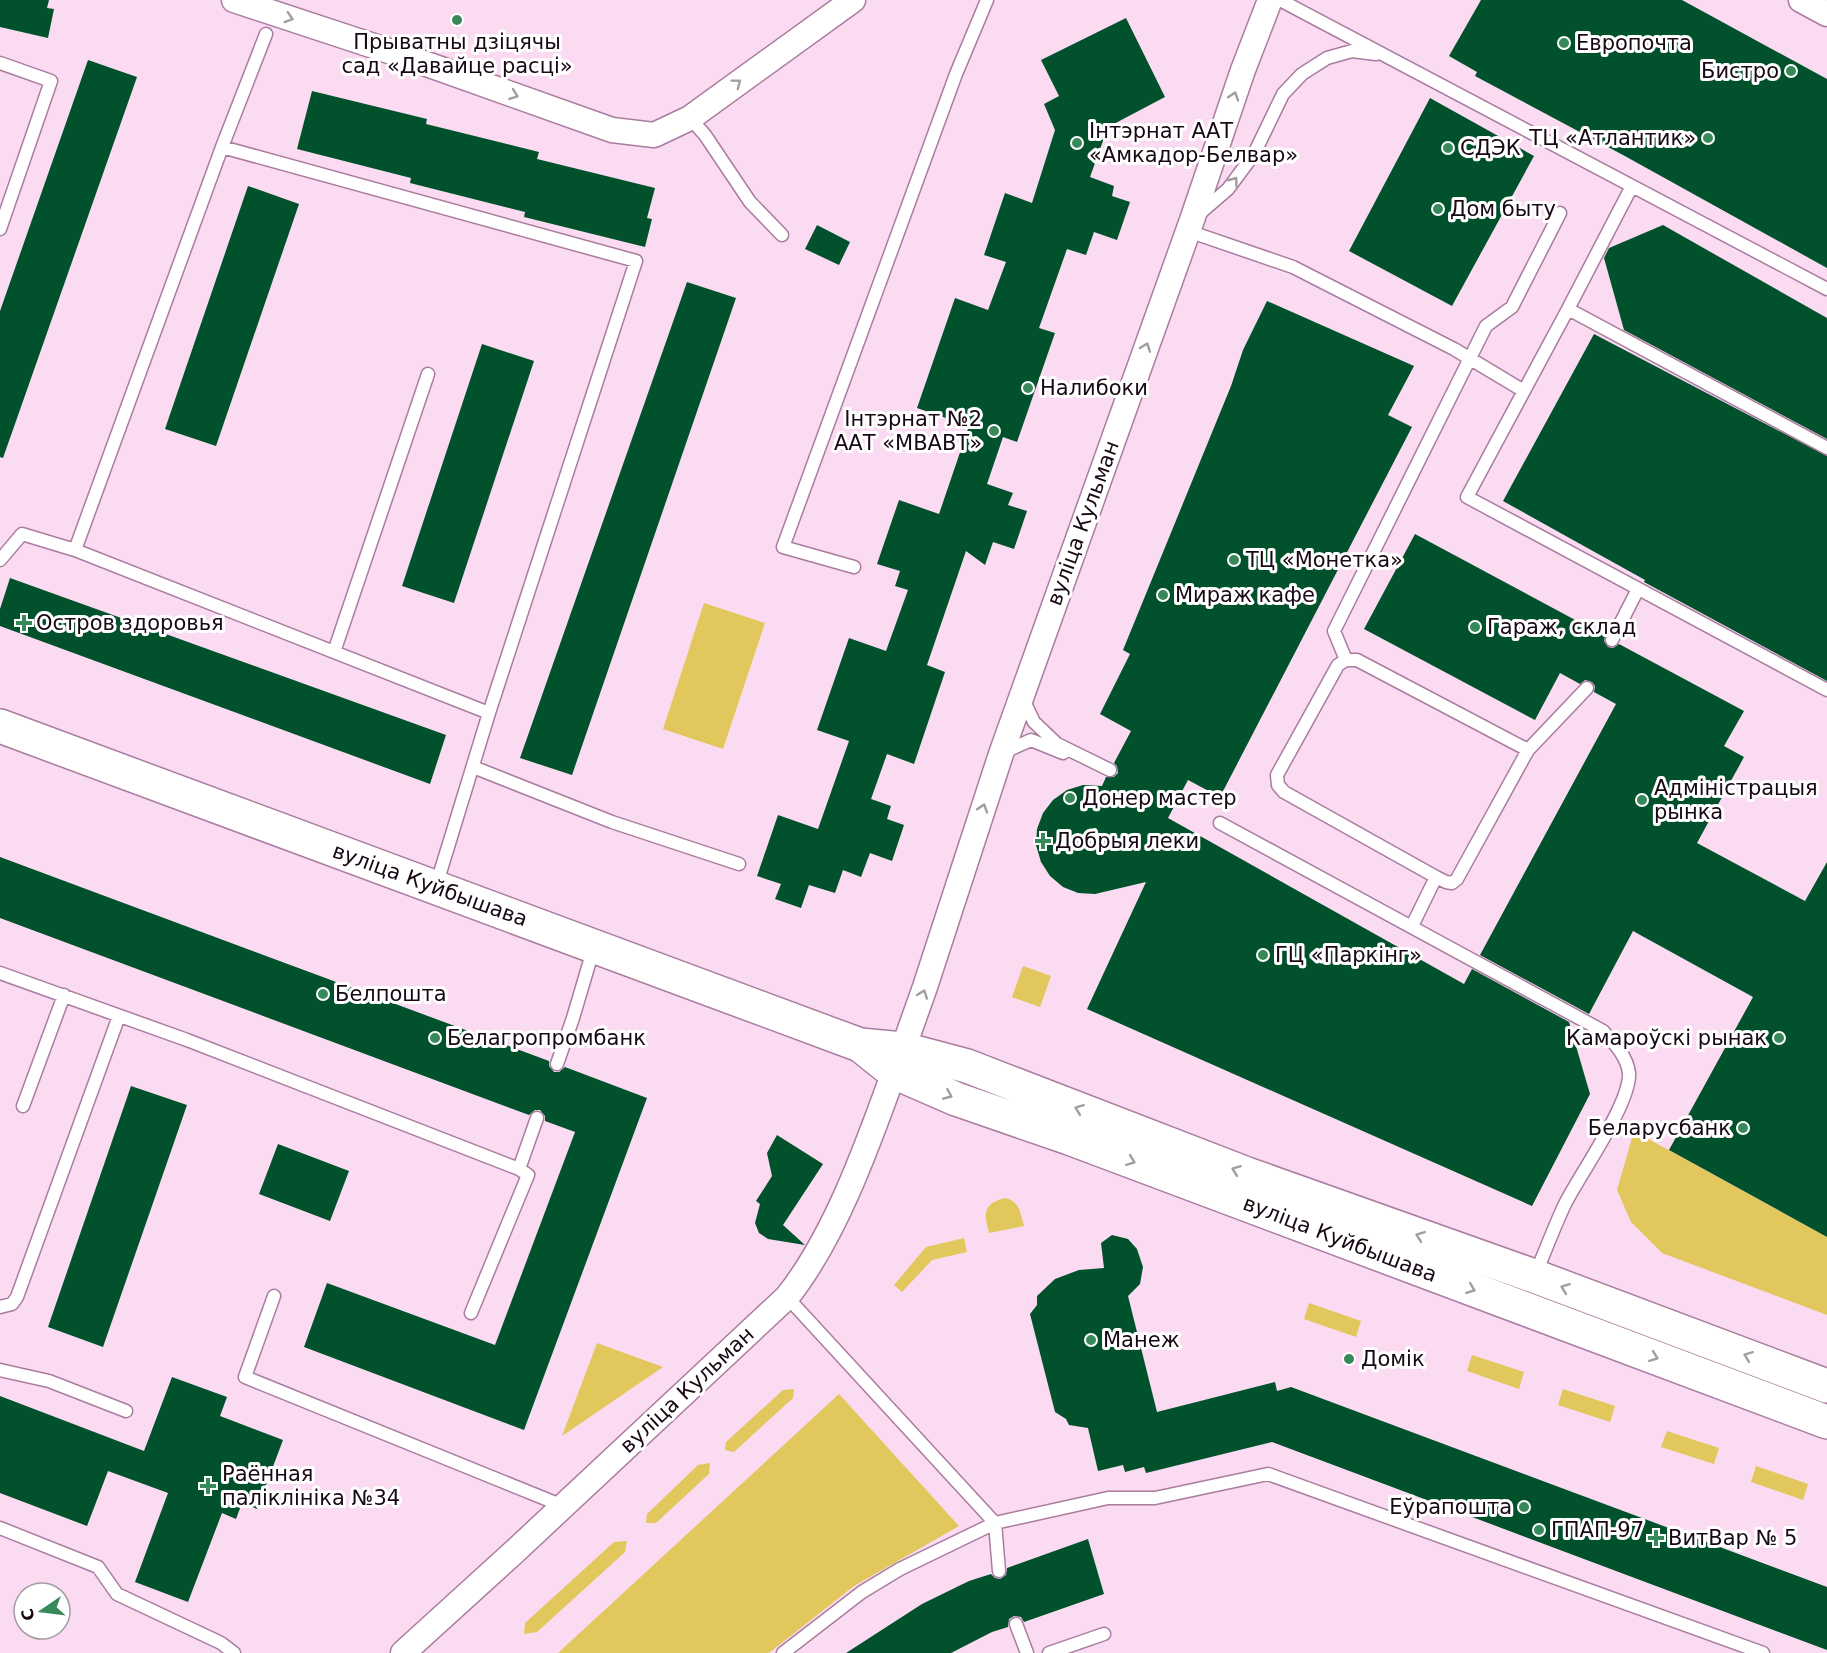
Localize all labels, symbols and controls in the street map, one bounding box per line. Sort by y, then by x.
one-way arrow [283,11,294,24]
marker: Прыватны дзіцячы сад «Давайце расці» [450,13,464,27]
place label: Прыватны дзіцячы сад «Давайце расці» [341,30,573,78]
place label: Европочта [1576,31,1692,55]
marker: Европочта [1557,36,1571,50]
place label: Бистро [1701,59,1779,83]
marker: Бистро [1784,64,1798,78]
one-way arrow [731,79,742,90]
one-way arrow [508,87,518,100]
one-way arrow [1227,91,1239,102]
place label: Інтэрнат ААТ «Амкадор-Белвар» [1089,119,1298,167]
place label: ТЦ «Атлантик» [1528,126,1696,150]
marker: ТЦ «Атлантик» [1701,131,1715,145]
marker: Інтэрнат ААТ «Амкадор-Белвар» [1070,136,1084,150]
place label: СДЭК [1460,136,1521,160]
marker: СДЭК [1441,141,1455,155]
one-way arrow [1227,176,1238,187]
place label: Дом быту [1450,197,1556,221]
marker: Дом быту [1431,202,1445,216]
one-way arrow [1139,342,1152,353]
place label: Налибоки [1040,376,1148,400]
marker: Налибоки [1021,381,1035,395]
place label: Інтэрнат №2 ААТ «МВАВТ» [834,407,982,455]
marker: Інтэрнат №2 ААТ «МВАВТ» [987,424,1001,438]
street label: вуліца Кульман [1042,437,1124,609]
place label: ТЦ «Монетка» [1245,548,1403,572]
marker: ТЦ «Монетка» [1227,553,1241,567]
place label: Мираж кафе [1175,583,1315,607]
marker: Мираж кафе [1156,588,1170,602]
place label: Остров здоровья [36,611,224,635]
place label: Гараж, склад [1487,615,1636,639]
marker: Остров здоровья [17,616,31,630]
marker: Гараж, склад [1468,620,1482,634]
place label: Адміністрацыя рынка [1654,776,1818,824]
place label: Донер мастер [1082,786,1237,810]
marker: Донер мастер [1063,791,1077,805]
marker: Адміністрацыя рынка [1635,793,1649,807]
one-way arrow [976,803,988,814]
place label: Добрыя леки [1055,829,1199,853]
marker: Добрыя леки [1036,834,1050,848]
street label: вуліца Куйбышава [329,839,531,931]
place label: ГЦ «Паркінг» [1275,943,1422,967]
marker: ГЦ «Паркінг» [1256,948,1270,962]
place label: Белпошта [335,982,447,1006]
marker: Белпошта [316,987,330,1001]
one-way arrow [915,989,928,1000]
place label: Белагропромбанк [447,1026,646,1050]
place label: Камароўскі рынак [1566,1026,1767,1050]
marker: Белагропромбанк [428,1031,442,1045]
marker: Камароўскі рынак [1772,1031,1786,1045]
one-way arrow [942,1088,953,1100]
one-way arrow [1074,1104,1085,1116]
place label: Беларусбанк [1588,1116,1731,1140]
marker: Беларусбанк [1736,1121,1750,1135]
one-way arrow [1125,1154,1136,1167]
one-way arrow [1231,1165,1242,1177]
street label: вуліца Куйбышава [1240,1191,1440,1287]
one-way arrow [1415,1230,1426,1243]
one-way arrow [1465,1281,1476,1294]
one-way arrow [1560,1283,1571,1295]
street label: вуліца Кульман [615,1322,759,1458]
place label: Манеж [1103,1328,1180,1352]
marker: Манеж [1084,1333,1098,1347]
place label: Домік [1361,1347,1425,1371]
one-way arrow [1648,1350,1659,1362]
one-way arrow [1743,1351,1754,1364]
marker: Домік [1342,1352,1356,1366]
place label: Раённая паліклініка №34 [222,1462,400,1510]
marker: Раённая паліклініка №34 [199,1477,217,1495]
place label: Еўрапошта [1389,1495,1512,1519]
marker: Еўрапошта [1517,1500,1531,1514]
place label: ГПАП-97 [1551,1518,1644,1542]
marker: ГПАП-97 [1532,1523,1546,1537]
place label: ВитВар № 5 [1668,1526,1797,1550]
marker: ВитВар № 5 [1649,1531,1663,1545]
north arrow [12,1581,72,1641]
text: С [17,1607,39,1623]

